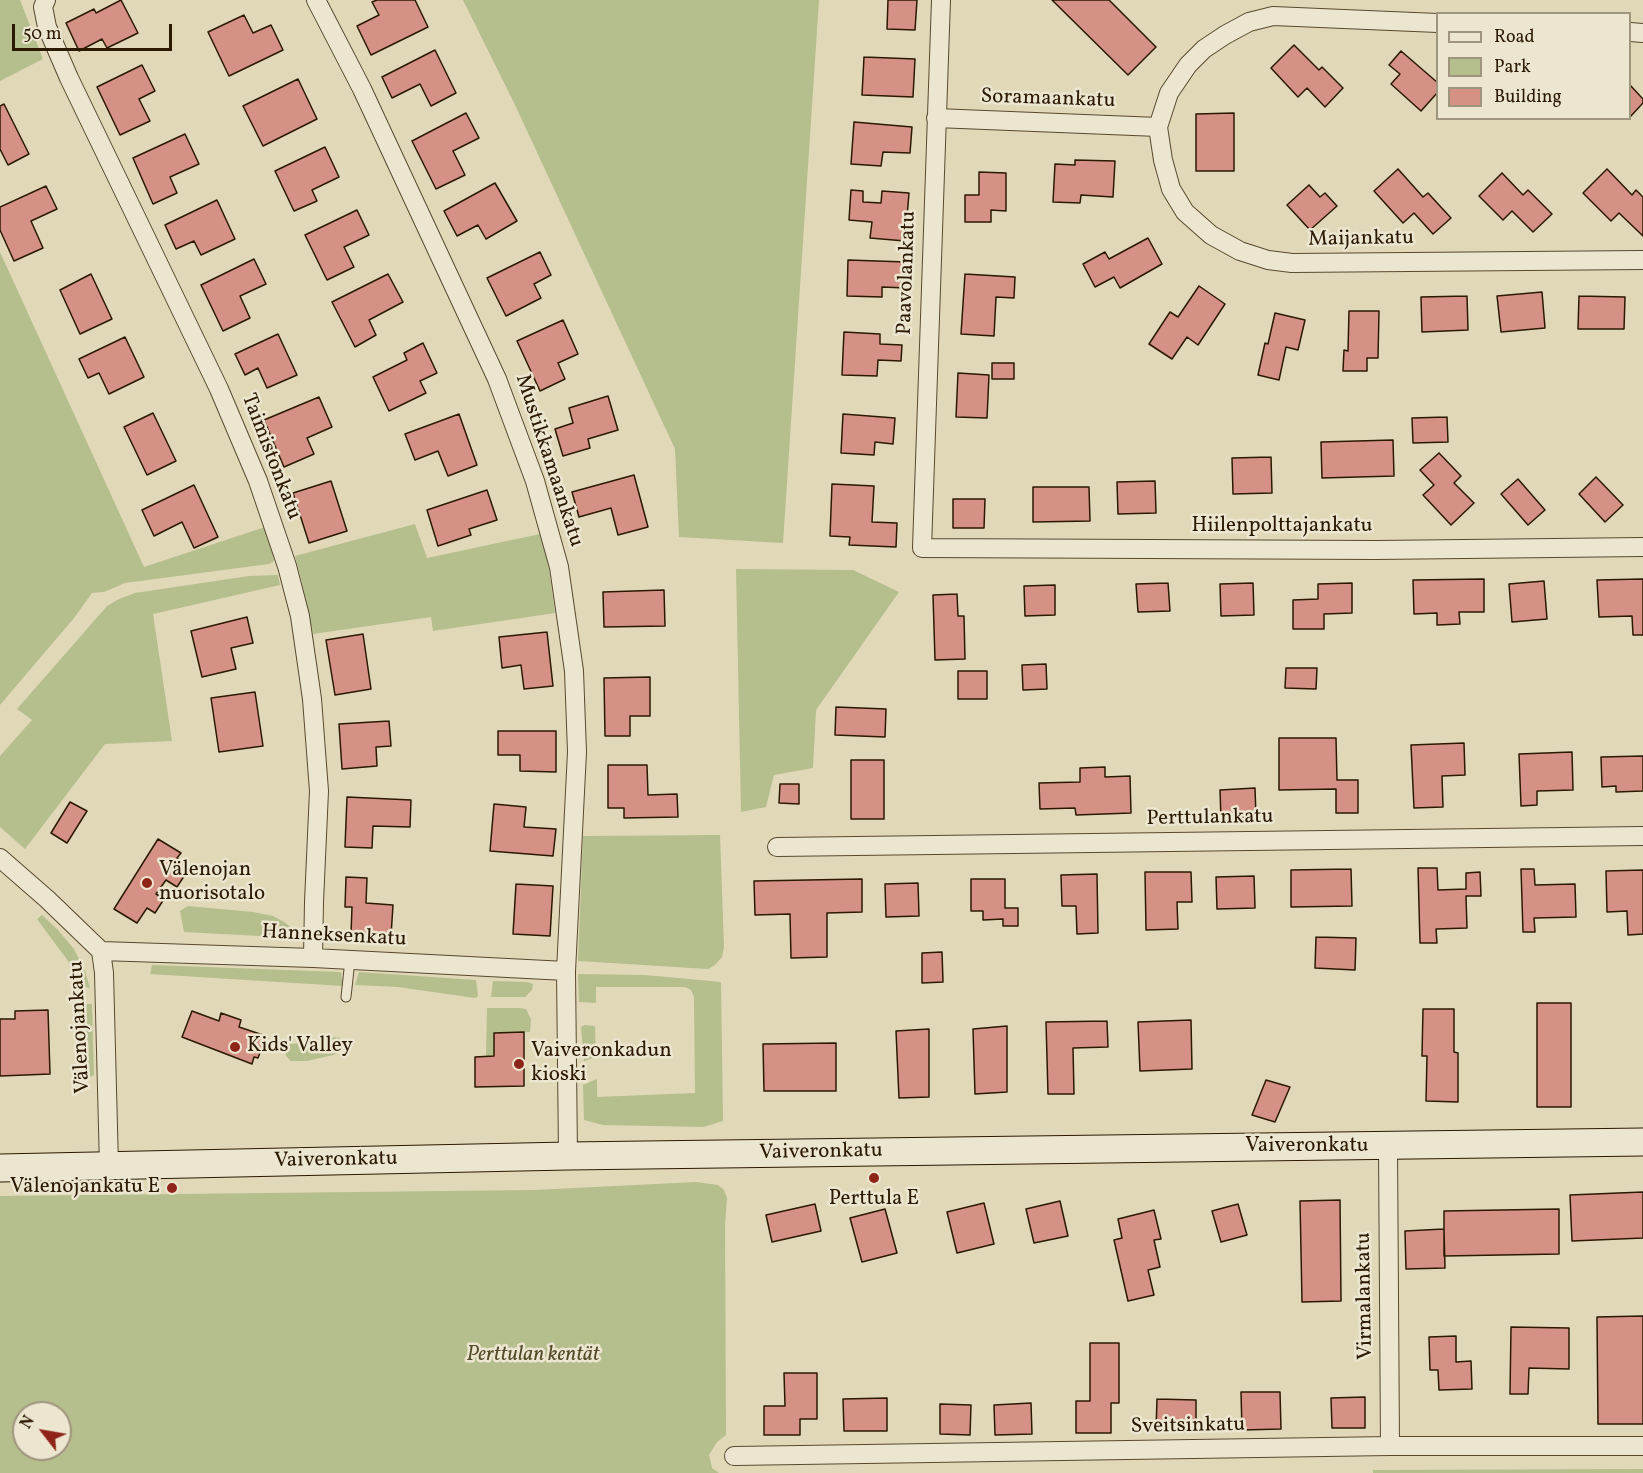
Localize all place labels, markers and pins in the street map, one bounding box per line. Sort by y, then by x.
place label: Välenojan nuorisotalo [159,858,265,908]
marker: Välenojan nuorisotalo [140,876,154,890]
place label: Kids' Valley [247,1034,353,1060]
place label: Vaiveronkadun kioski [531,1039,672,1089]
marker: Kids' Valley [228,1040,242,1054]
marker: Vaiveronkadun kioski [512,1057,526,1071]
marker: Perttula E [867,1171,881,1185]
place label: Välenojankatu E [10,1175,160,1201]
marker: Välenojankatu E [165,1181,179,1195]
place label: Perttula E [829,1187,919,1213]

